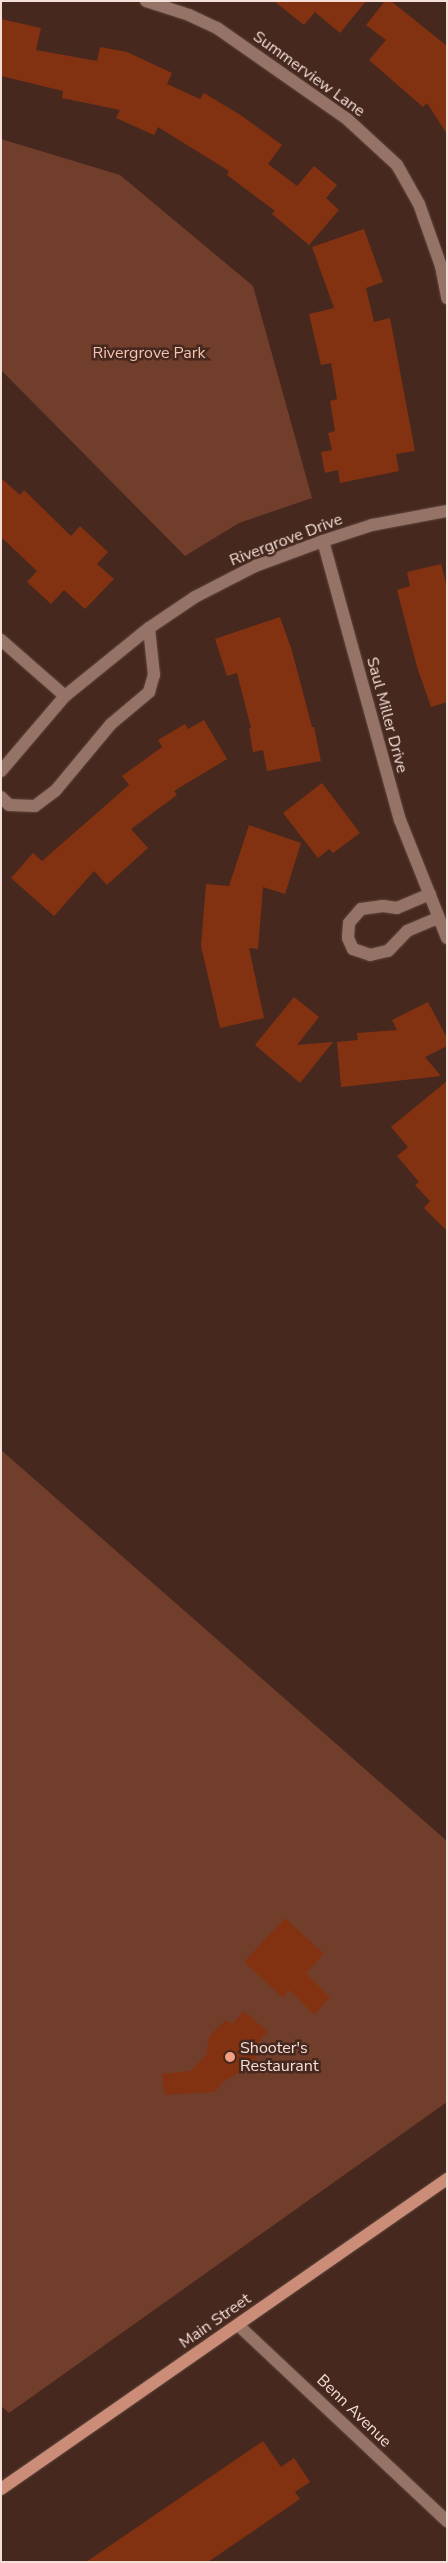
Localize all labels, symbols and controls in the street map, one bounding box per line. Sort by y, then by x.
street label: Summerview Lane [249,27,369,121]
park label: Rivergrove Park [92,343,206,363]
street label: Rivergrove Drive [227,510,345,570]
street label: Saul Miller Drive [362,655,412,775]
place label: Shooter's Restaurant [240,2038,319,2076]
marker: Shooter's Restaurant [224,2051,236,2063]
street label: Main Street [176,2289,254,2353]
street label: Benn Avenue [313,2371,395,2451]

